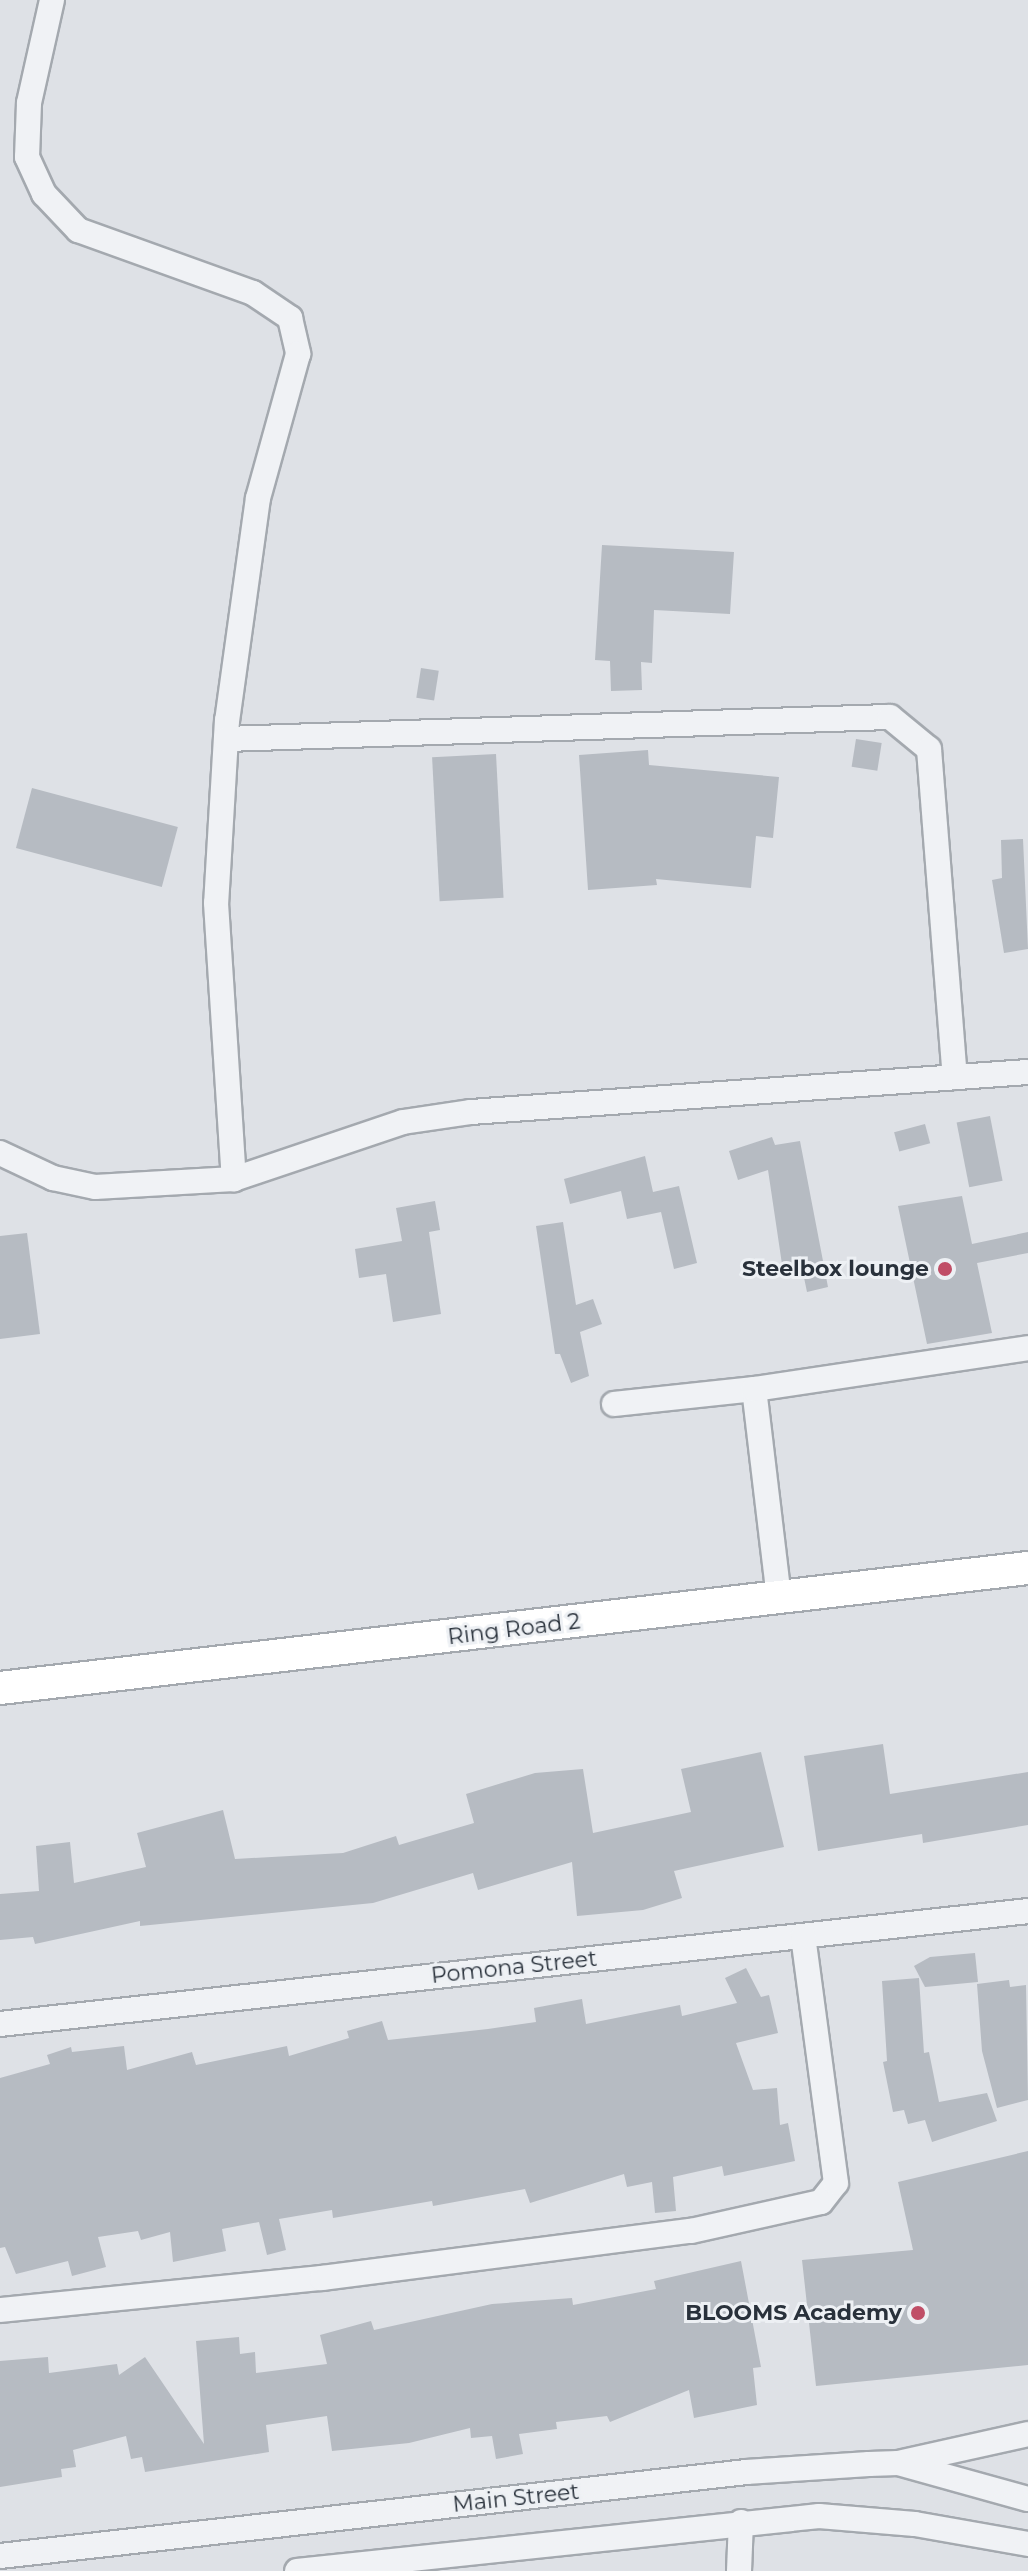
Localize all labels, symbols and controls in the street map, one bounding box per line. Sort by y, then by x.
place label: Steelbox lounge [742,1256,929,1282]
marker: Steelbox lounge [936,1260,954,1278]
street label: Ring Road 2 [446,1608,582,1650]
street label: Pomona Street [430,1945,598,1989]
place label: BLOOMS Academy [685,2300,902,2326]
marker: BLOOMS Academy [909,2304,927,2322]
street label: Main Street [451,2478,581,2518]

